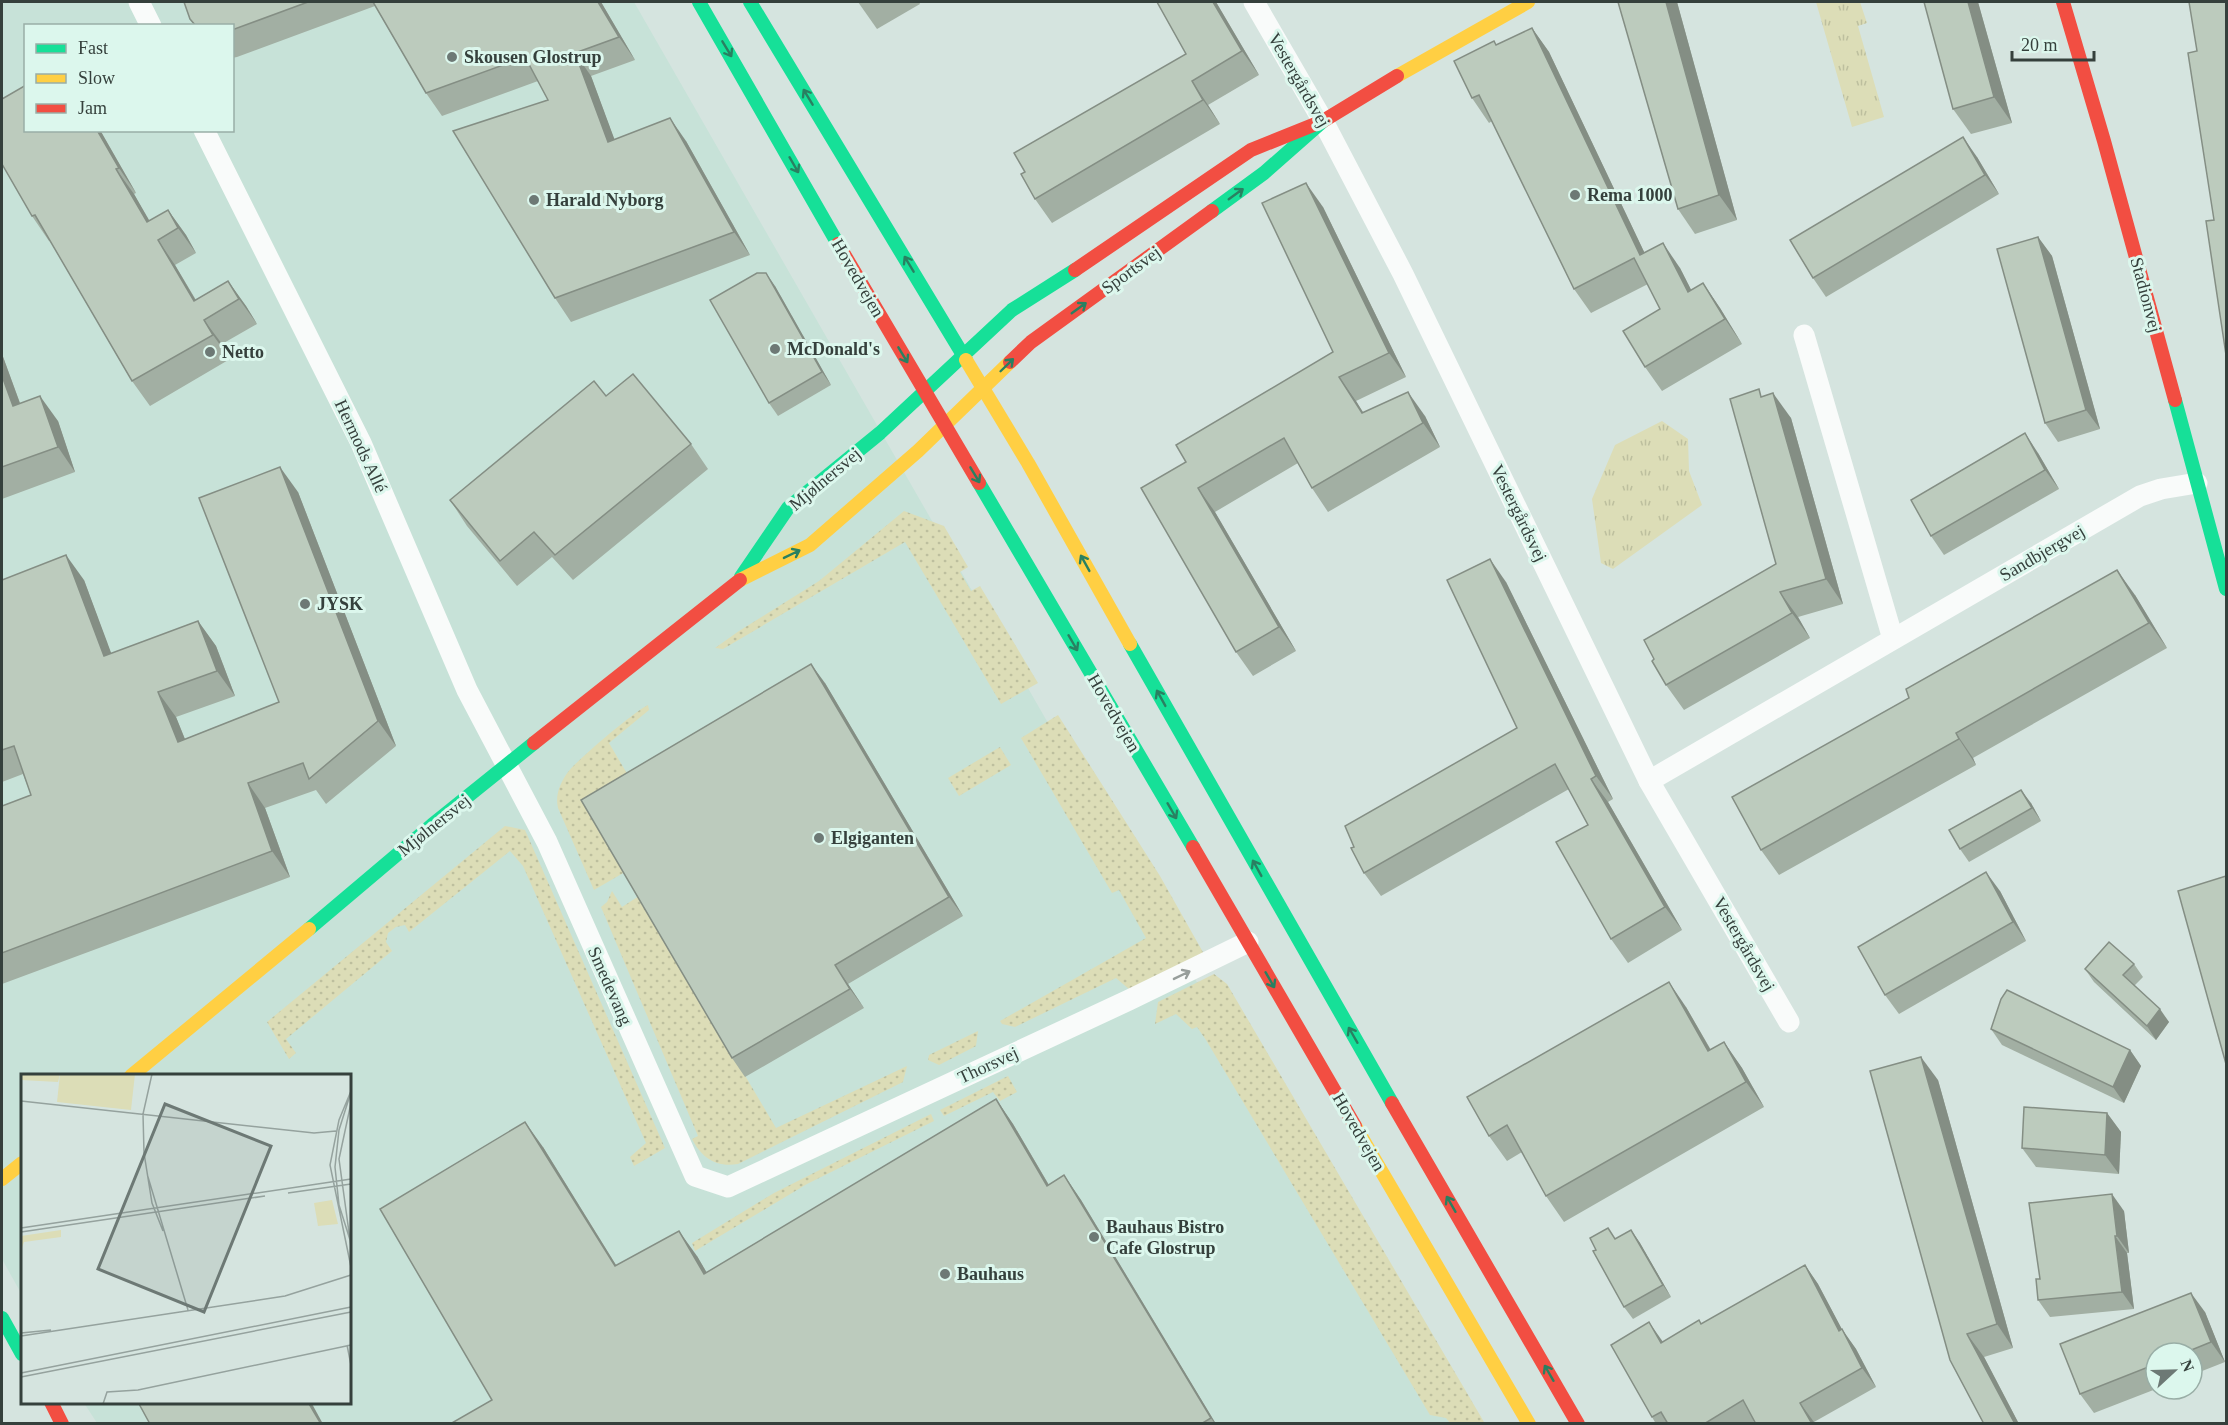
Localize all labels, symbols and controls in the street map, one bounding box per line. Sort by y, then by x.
legend [24,24,234,132]
scale bar [2012,24,2094,62]
street label: Vestergårdsvej [1264,29,1334,131]
text: 20 m [2021,35,2058,55]
text: Fast [78,38,108,58]
one-way arrow [721,40,733,57]
place label: Skousen Glostrup [464,47,602,67]
marker: Skousen Glostrup [445,50,459,64]
text: Slow [78,68,115,88]
one-way arrow [801,89,813,106]
text: Jam [78,98,107,118]
one-way arrow [788,156,800,173]
place label: Rema 1000 [1587,185,1672,205]
one-way arrow [1228,187,1244,200]
marker: Rema 1000 [1568,188,1582,202]
place label: Harald Nyborg [546,190,664,210]
marker: Harald Nyborg [527,193,541,207]
street label: Hovedvejen [828,235,888,321]
street label: Sportsvej [1098,242,1164,298]
street label: Stadionvej [2126,255,2166,335]
one-way arrow [902,256,914,273]
one-way arrow [1070,302,1086,314]
place label: McDonald's [787,339,880,359]
place label: Netto [222,342,264,362]
marker: McDonald's [768,342,782,356]
marker: Netto [203,345,217,359]
one-way arrow [898,346,910,363]
one-way arrow [1000,358,1015,372]
street label: Hermods Allé [331,396,391,496]
street label: Mjølnersvej [785,443,865,515]
street label: Vestergårdsvej [1487,461,1551,565]
one-way arrow [969,466,981,483]
street label: Sandbjergvej [1996,521,2088,585]
one-way arrow [782,547,800,559]
one-way arrow [1078,555,1090,572]
place label: JYSK [317,594,363,614]
marker: JYSK [298,597,312,611]
one-way arrow [1068,634,1080,651]
street label: Hovedvejen [1084,670,1144,756]
one-way arrow [1155,690,1166,708]
street label: Mjølnersvej [394,790,474,860]
one-way arrow [1166,802,1178,819]
place label: Elgiganten [831,828,914,848]
marker: Elgiganten [812,831,826,845]
one-way arrow [1251,860,1263,877]
street label: Vestergårdsvej [1709,893,1779,995]
street label: Smedevang [584,944,636,1028]
one-way arrow [1173,969,1191,981]
one-way arrow [1264,971,1276,988]
one-way arrow [1347,1027,1359,1044]
street label: Thorsvej [955,1042,1021,1088]
inset map [21,1074,351,1404]
street label: Hovedvejen [1329,1089,1389,1175]
one-way arrow [1445,1196,1457,1213]
place label: Bauhaus Bistro Cafe Glostrup [1106,1217,1224,1258]
marker: Bauhaus Bistro Cafe Glostrup [1087,1230,1101,1244]
place label: Bauhaus [957,1264,1024,1284]
marker: Bauhaus [938,1267,952,1281]
north arrow [2144,1341,2204,1401]
text: N [2177,1357,2198,1375]
one-way arrow [1543,1364,1554,1382]

